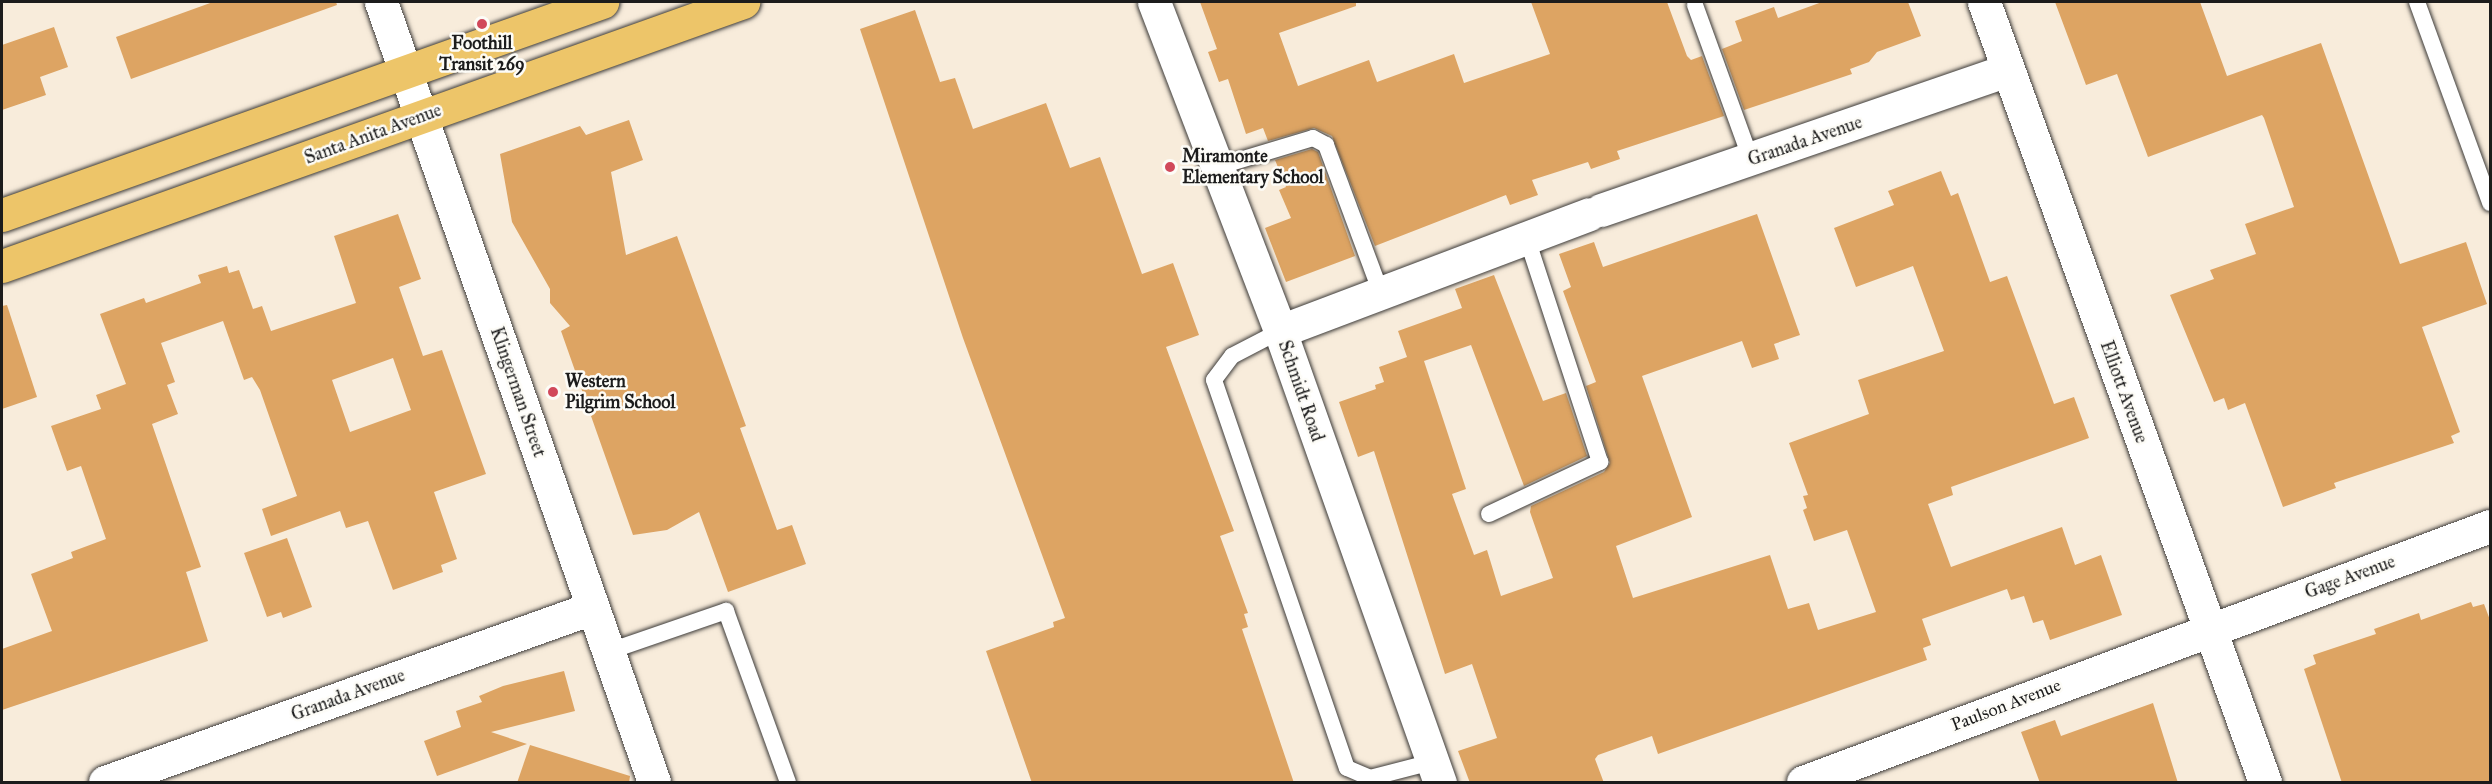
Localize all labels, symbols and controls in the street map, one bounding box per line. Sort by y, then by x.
marker: Foothill Transit 269 [475,17,489,31]
place label: Foothill Transit 269 [439,33,525,76]
street label: Santa Anita Avenue [302,99,444,169]
street label: Granada Avenue [1745,111,1865,171]
place label: Miramonte Elementary School [1182,146,1324,188]
marker: Miramonte Elementary School [1163,160,1177,174]
street label: Klingerman Street [486,324,550,460]
street label: Schmidt Road [1274,338,1328,444]
street label: Elliott Avenue [2095,338,2153,446]
place label: Western Pilgrim School [565,371,675,413]
marker: Western Pilgrim School [546,385,560,399]
street label: Gage Avenue [2302,551,2398,603]
street label: Granada Avenue [288,664,408,726]
street label: Paulson Avenue [1948,674,2064,736]

